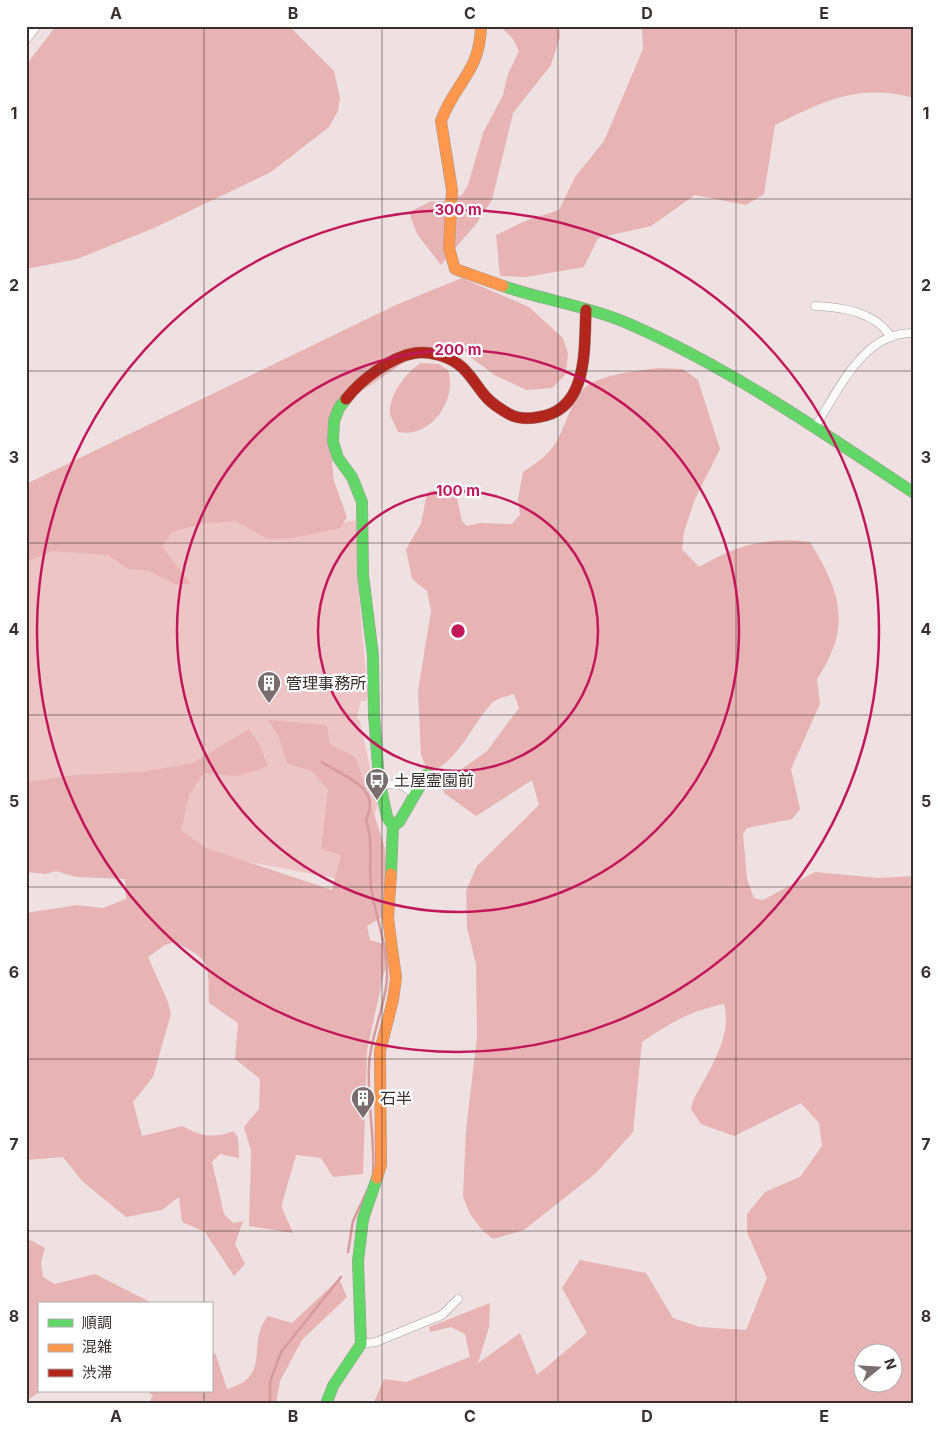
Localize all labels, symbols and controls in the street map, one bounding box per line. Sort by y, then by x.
text: A [110,3,122,23]
text: B [288,3,298,23]
text: C [464,3,476,23]
text: D [641,3,653,23]
text: E [819,3,829,23]
text: 1 [11,103,17,123]
text: 1 [923,103,929,123]
text: 300 m [434,200,482,219]
text: 2 [9,275,19,295]
text: 2 [921,275,931,295]
text: 200 m [435,340,481,359]
text: 3 [9,447,19,467]
text: 3 [921,447,931,467]
text: 100 m [436,481,480,500]
text: 4 [9,619,20,639]
text: 4 [921,619,932,639]
centre of rings [449,622,467,640]
building icon: 管理事務所 [256,670,282,704]
place label: 管理事務所 [286,673,366,693]
bus stop icon: 土屋霊園前 [364,767,390,801]
place label: 土屋霊園前 [394,770,474,790]
text: 5 [9,791,19,811]
text: 5 [921,791,931,811]
text: 6 [9,962,19,982]
text: 6 [921,962,931,982]
building icon: 石半 [350,1085,376,1119]
place label: 石半 [380,1088,412,1108]
text: 7 [9,1134,19,1154]
text: 7 [921,1134,931,1154]
legend [38,1302,212,1392]
text: 8 [9,1306,19,1326]
text: 8 [921,1306,931,1326]
text: 順調 [82,1313,112,1332]
text: 混雑 [82,1337,112,1356]
north arrow [852,1342,902,1392]
text: N [881,1356,901,1372]
text: 渋滞 [82,1363,112,1382]
text: A [110,1406,122,1426]
text: B [288,1406,298,1426]
text: C [464,1406,476,1426]
text: D [641,1406,653,1426]
text: E [819,1406,829,1426]

